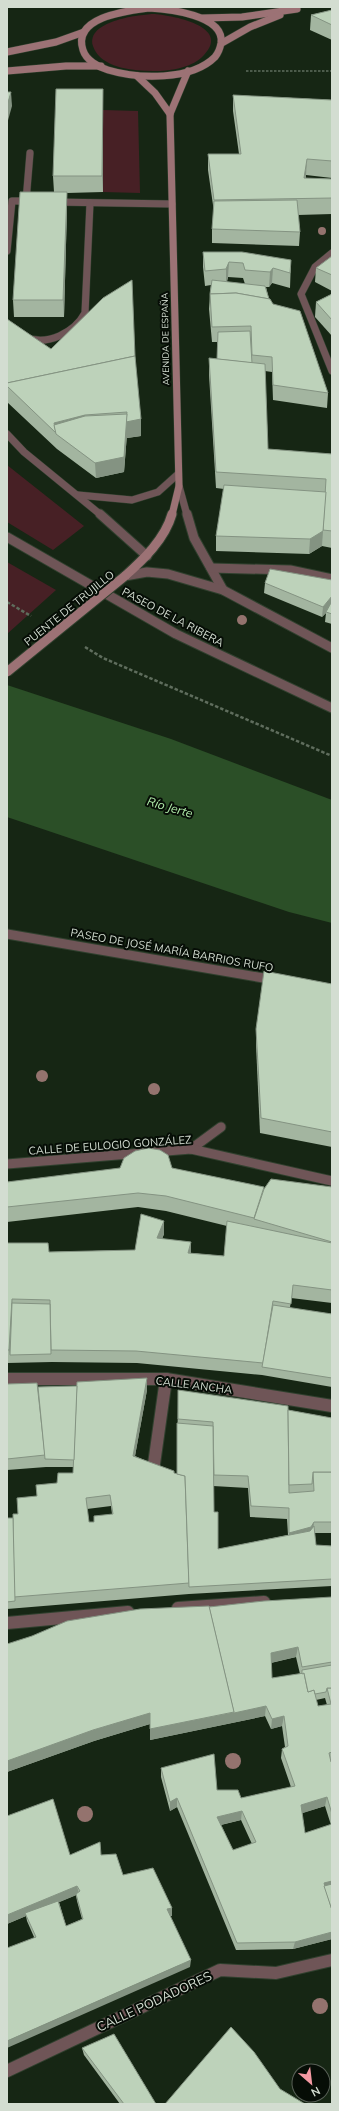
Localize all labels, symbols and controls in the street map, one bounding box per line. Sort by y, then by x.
street label: AVENIDA DE ESPAÑA [159,292,171,385]
street label: PUENTE DE TRUJILLO [21,567,117,649]
street label: PASEO DE LA RIBERA [120,584,226,650]
water label: Río Jerte [145,793,195,821]
street label: PASEO DE JOSÉ MARÍA BARRIOS RUFO [69,925,275,975]
street label: CALLE DE EULOGIO GONZÁLEZ [28,1132,192,1158]
street label: CALLE ANCHA [155,1373,233,1397]
street label: CALLE PODADORES [94,1967,214,2035]
north arrow [291,2063,331,2103]
text: N [309,2084,323,2100]

